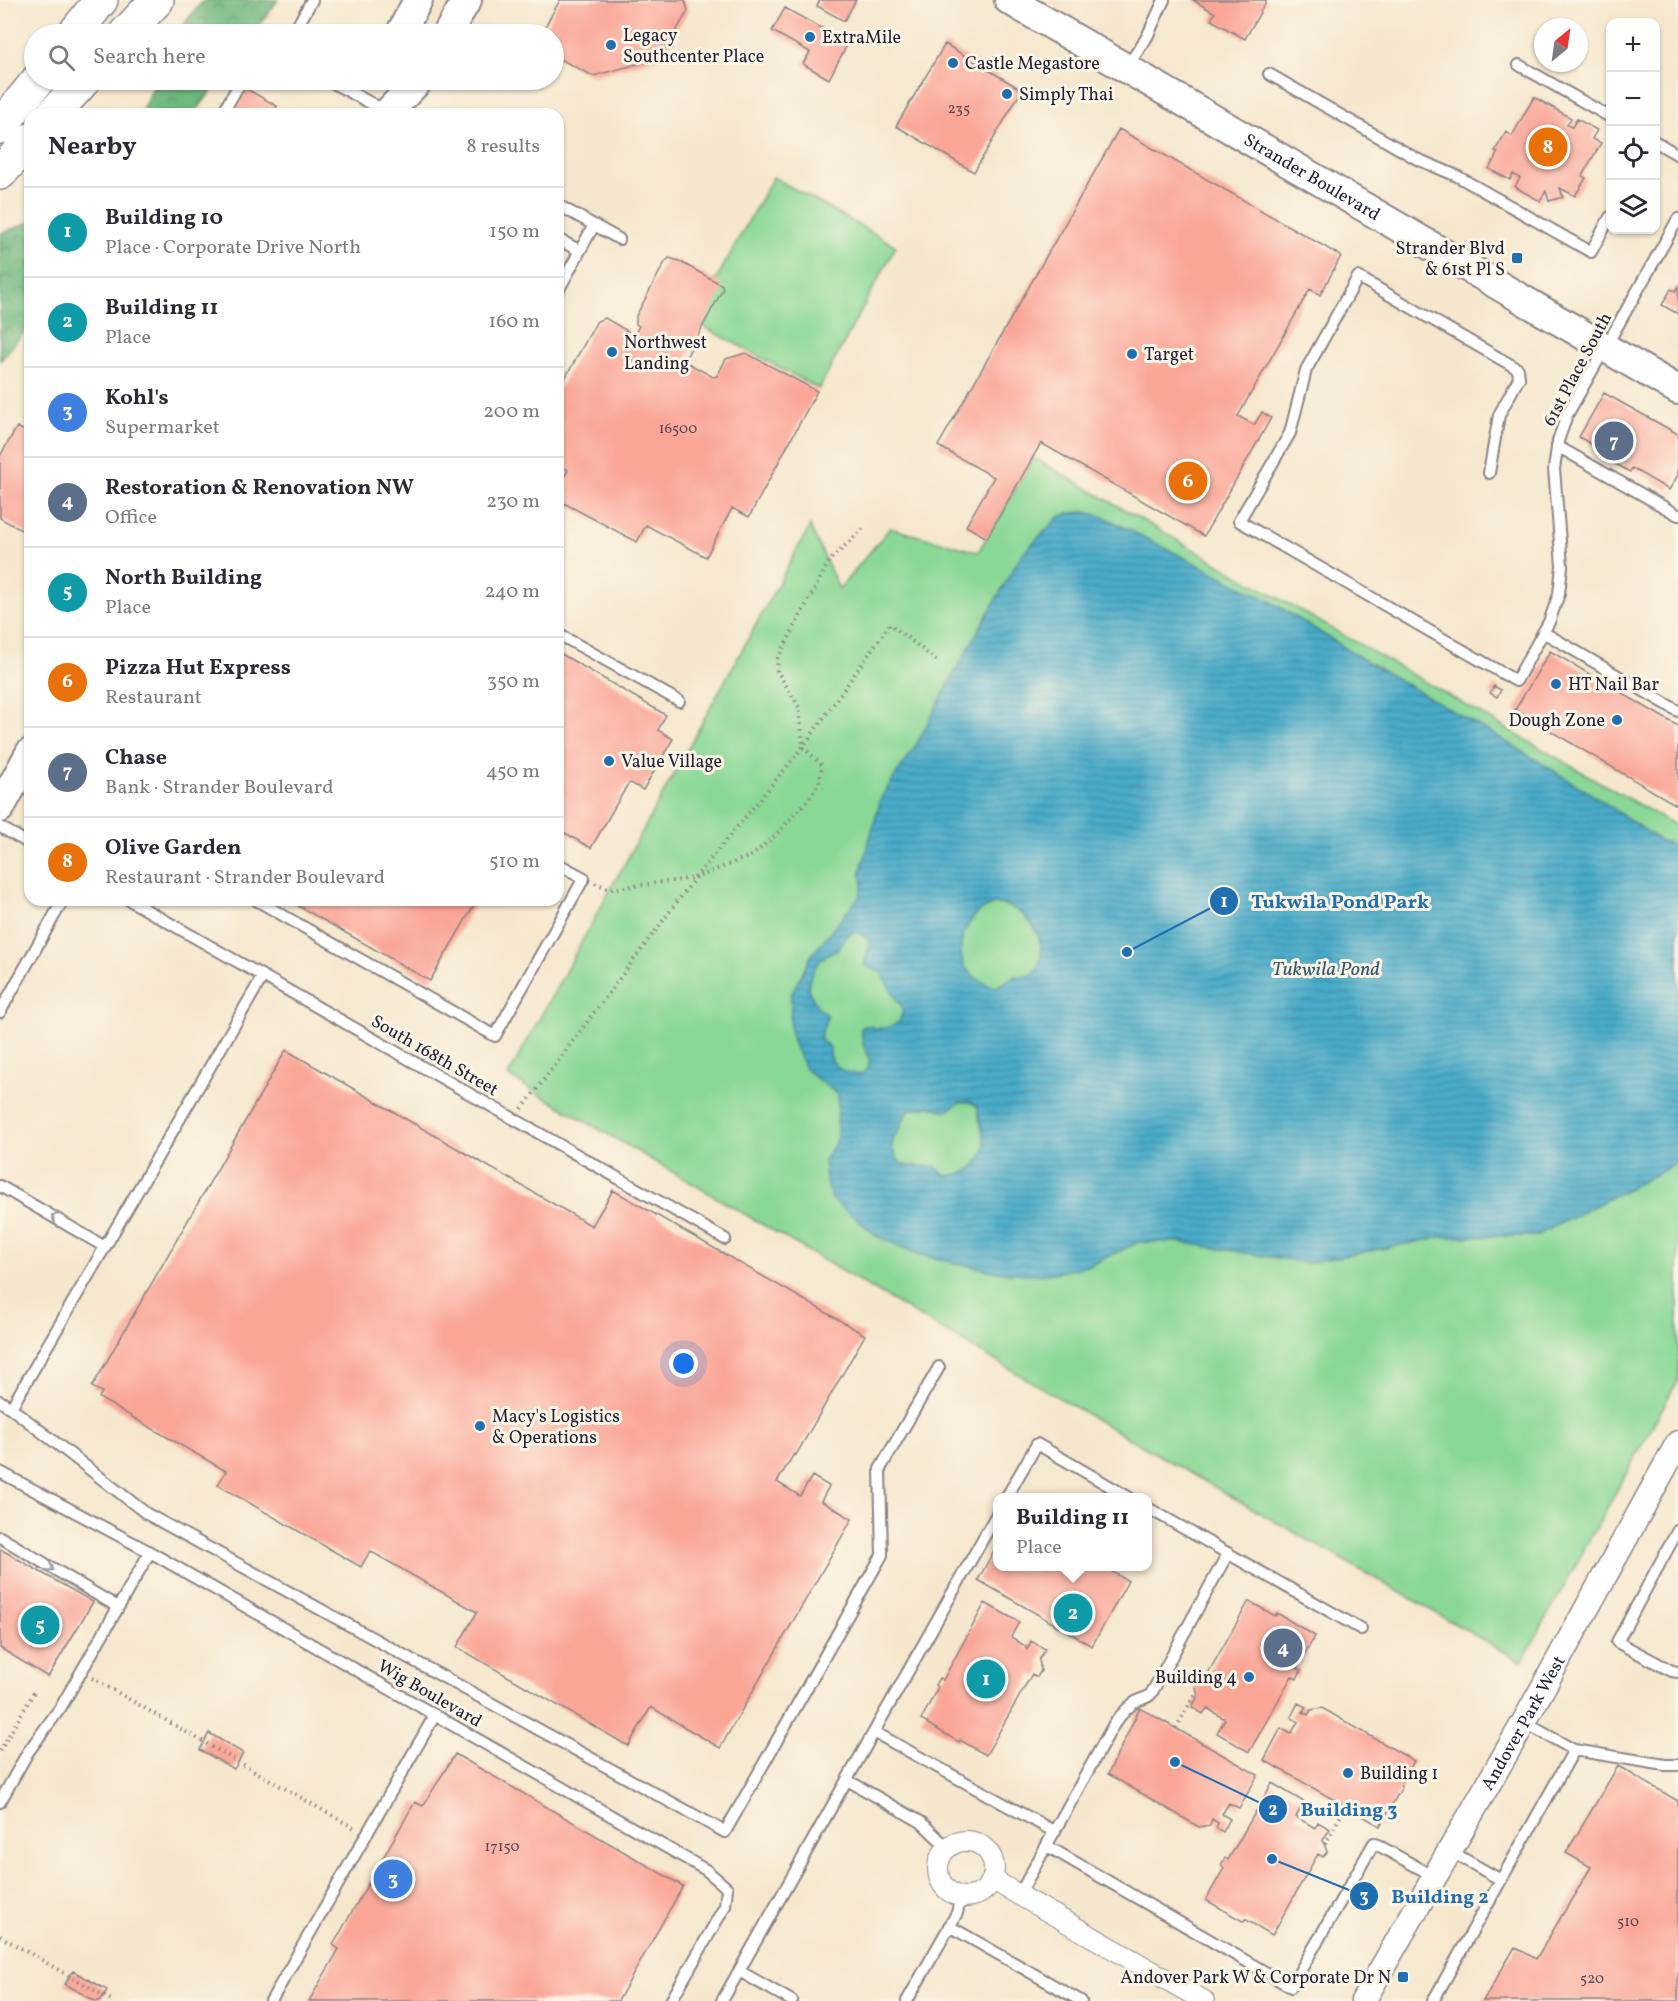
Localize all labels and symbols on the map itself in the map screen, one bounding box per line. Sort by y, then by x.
north arrow [1534,18,1588,72]
place label: Legacy Southcenter Place [623,24,764,70]
place label: ExtraMile [822,26,901,51]
marker: ExtraMile [803,30,817,44]
marker: Legacy Southcenter Place [604,38,618,52]
place label: Castle Megastore [965,52,1100,77]
marker: Castle Megastore [946,56,960,70]
place label: Simply Thai [1019,83,1113,108]
marker: Simply Thai [1000,87,1014,101]
house number: 235 [948,99,970,120]
pin: 8 [1528,124,1568,170]
street label: Strander Boulevard [1239,128,1384,228]
place label: Strander Blvd & 61st Pl S [1396,237,1505,283]
marker: Strander Blvd & 61st Pl S [1510,251,1524,265]
street label: 61st Place South [1538,308,1619,431]
place label: Northwest Landing [624,331,707,377]
place label: Target [1144,343,1194,368]
marker: Northwest Landing [605,345,619,359]
marker: Target [1125,347,1139,361]
pin: 7 [1594,418,1634,464]
house number: 16500 [659,419,697,440]
pin: 6 [1168,458,1208,504]
place label: HT Nail Bar [1568,673,1660,698]
marker: HT Nail Bar [1549,677,1563,691]
place label: Dough Zone [1508,709,1605,734]
marker: Dough Zone [1610,713,1624,727]
place label: Value Village [621,750,722,775]
marker: Value Village [602,754,616,768]
callout: Tukwila Pond Park [1209,882,1441,920]
text: Tukwila Pond Park [1251,889,1429,917]
text: 1 [1220,890,1228,915]
water label: Tukwila Pond [1272,956,1380,984]
street label: South 168th Street [366,1010,503,1103]
one-way arrow [50,1213,61,1225]
your location [669,1349,698,1378]
place label: Macy's Logistics & Operations [492,1405,620,1451]
marker: Macy's Logistics & Operations [473,1419,487,1433]
one-way arrow [44,1560,54,1572]
pin: 2 [1054,1590,1092,1636]
pin: 5 [20,1602,60,1648]
pin: 4 [1264,1626,1302,1670]
street label: Andover Park West [1476,1652,1572,1795]
street label: Wig Boulevard [373,1654,486,1734]
pin: 1 [966,1656,1006,1702]
place label: Building 4 [1155,1666,1237,1691]
marker: Building 4 [1242,1670,1256,1684]
place label: Building 1 [1360,1762,1438,1787]
marker: Building 1 [1341,1766,1355,1780]
callout: Building 3 [1258,1790,1409,1828]
text: Building 3 [1300,1797,1398,1825]
text: 2 [1268,1798,1278,1823]
house number: 17150 [485,1837,519,1858]
pin: 3 [374,1856,412,1902]
callout: Building 2 [1349,1877,1501,1915]
text: Building 2 [1391,1884,1489,1912]
text: 3 [1359,1885,1369,1910]
house number: 510 [1617,1912,1639,1933]
place label: Andover Park W & Corporate Dr N [1120,1966,1391,1991]
house number: 520 [1580,1969,1604,1990]
marker: Andover Park W & Corporate Dr N [1396,1970,1410,1984]

